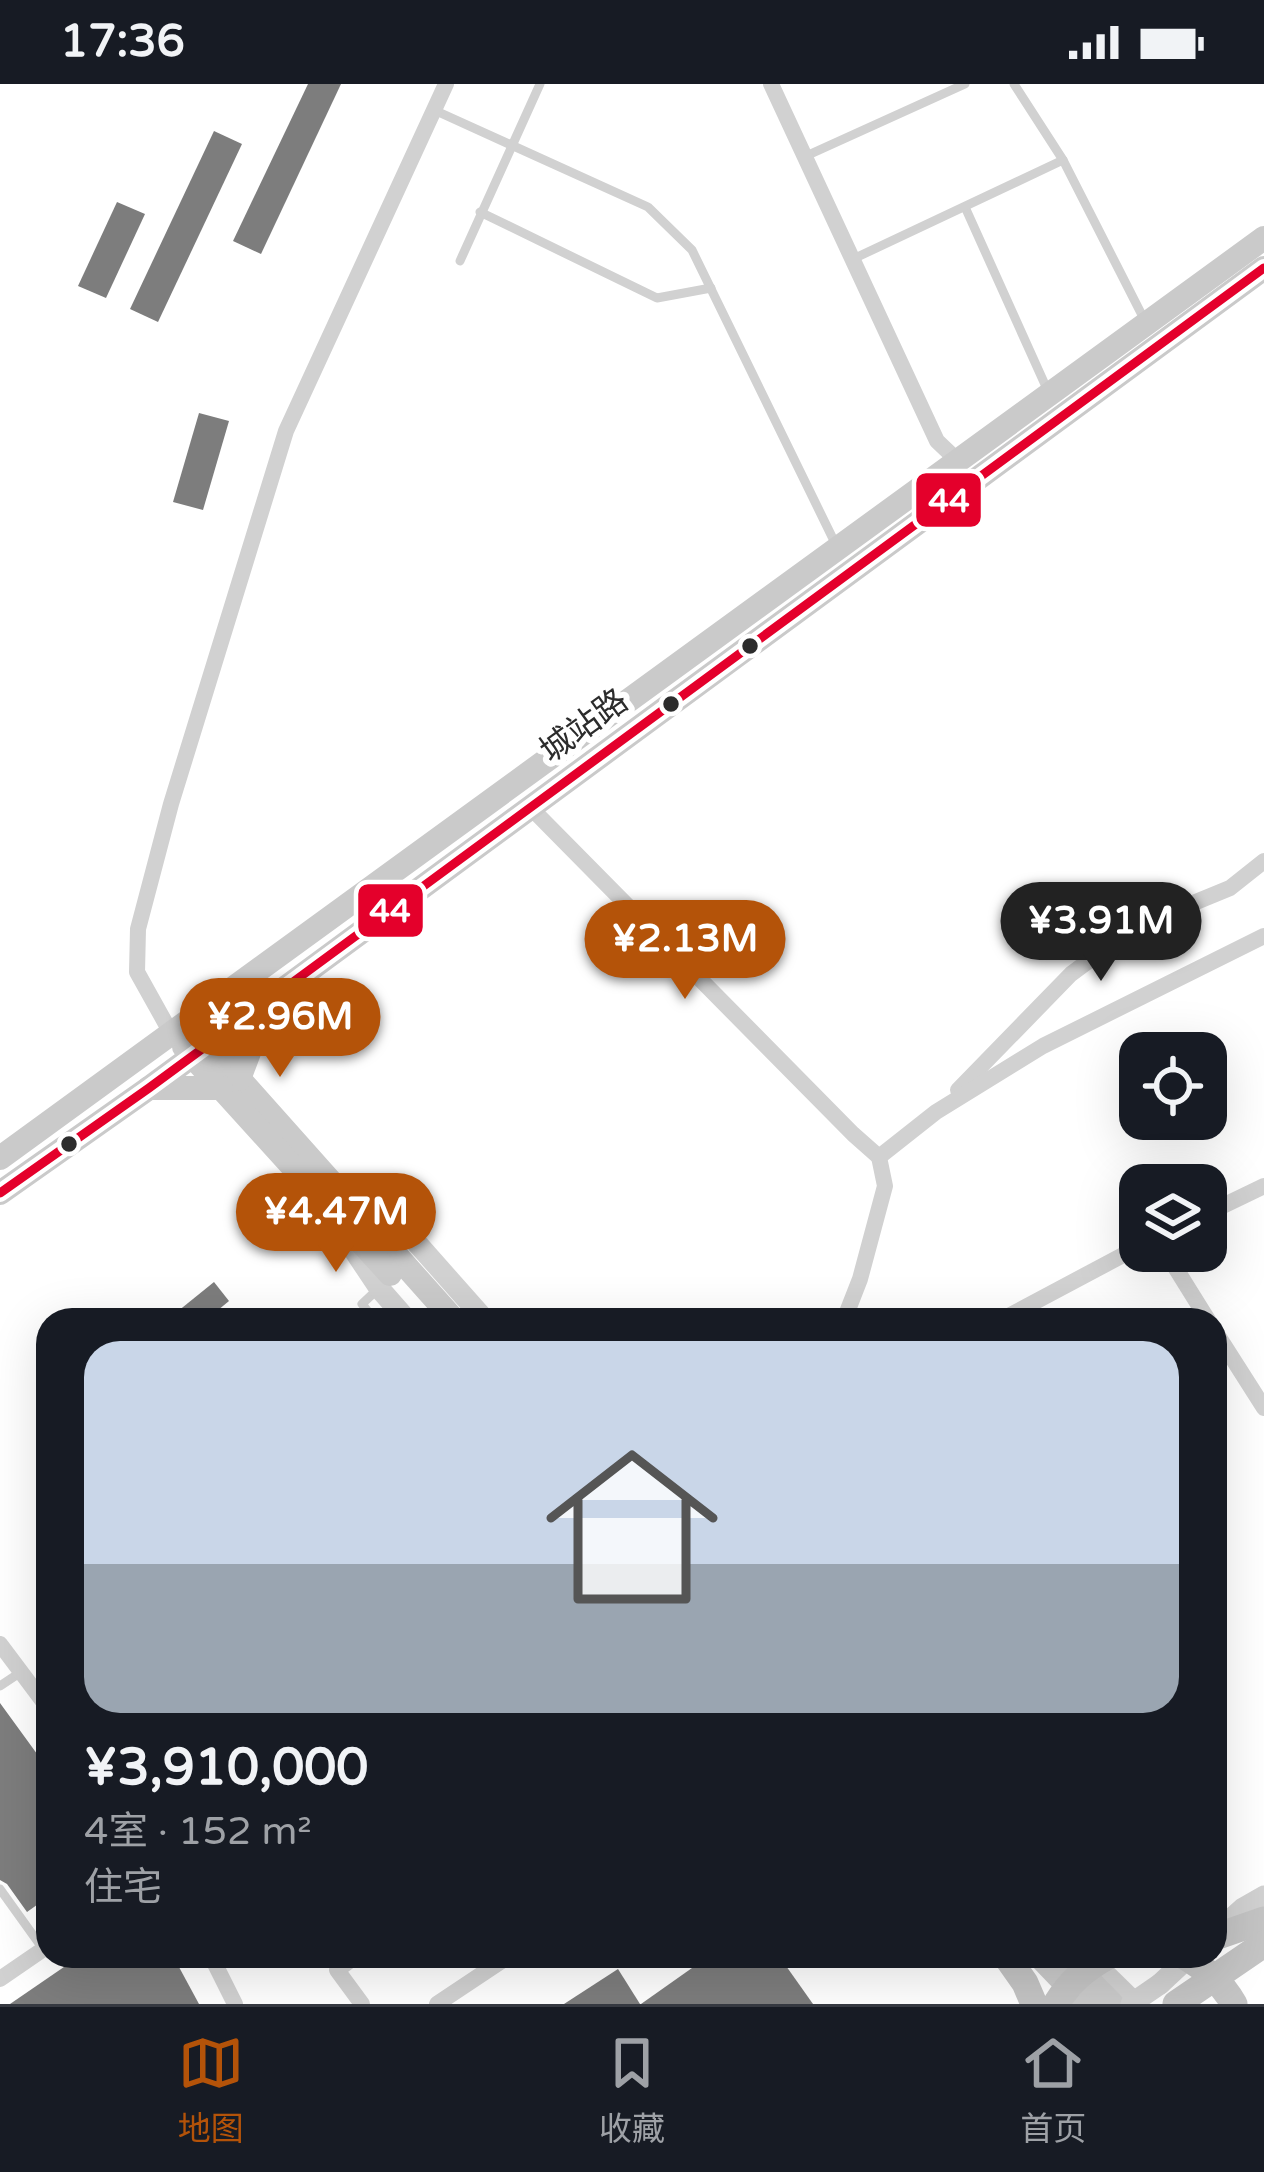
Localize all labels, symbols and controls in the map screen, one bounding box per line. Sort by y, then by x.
text: 17:36 [60,15,185,69]
line badge: 44 [914,471,983,529]
text: 44 [928,482,970,521]
unlabelled marker [739,635,761,657]
street label: 城站路 [532,681,636,771]
unlabelled marker [660,693,682,715]
line badge: 44 [356,882,425,939]
pin: ¥3.91M [1003,882,1199,984]
text: 44 [369,892,411,931]
text: ¥3.91M [1028,897,1174,944]
pin: ¥2.13M [587,900,783,1002]
text: ¥2.13M [612,915,758,962]
pin: ¥2.96M [182,978,378,1080]
text: ¥2.96M [207,993,353,1040]
map controls [1119,1032,1227,1272]
button: locate [1119,1032,1227,1140]
unlabelled marker [58,1133,80,1155]
button: layers [1119,1164,1227,1272]
pin: ¥4.47M [238,1173,434,1275]
text: ¥4.47M [263,1188,409,1235]
icon: home [524,1419,740,1635]
text: ¥3,910,000 [84,1737,368,1799]
text: 4室 · 152 m² [84,1808,312,1855]
text: 住宅 [84,1864,162,1911]
tab: 地图 [178,2030,244,2150]
tab: 收藏 [599,2030,665,2150]
tab: 首页 [1020,2030,1086,2150]

